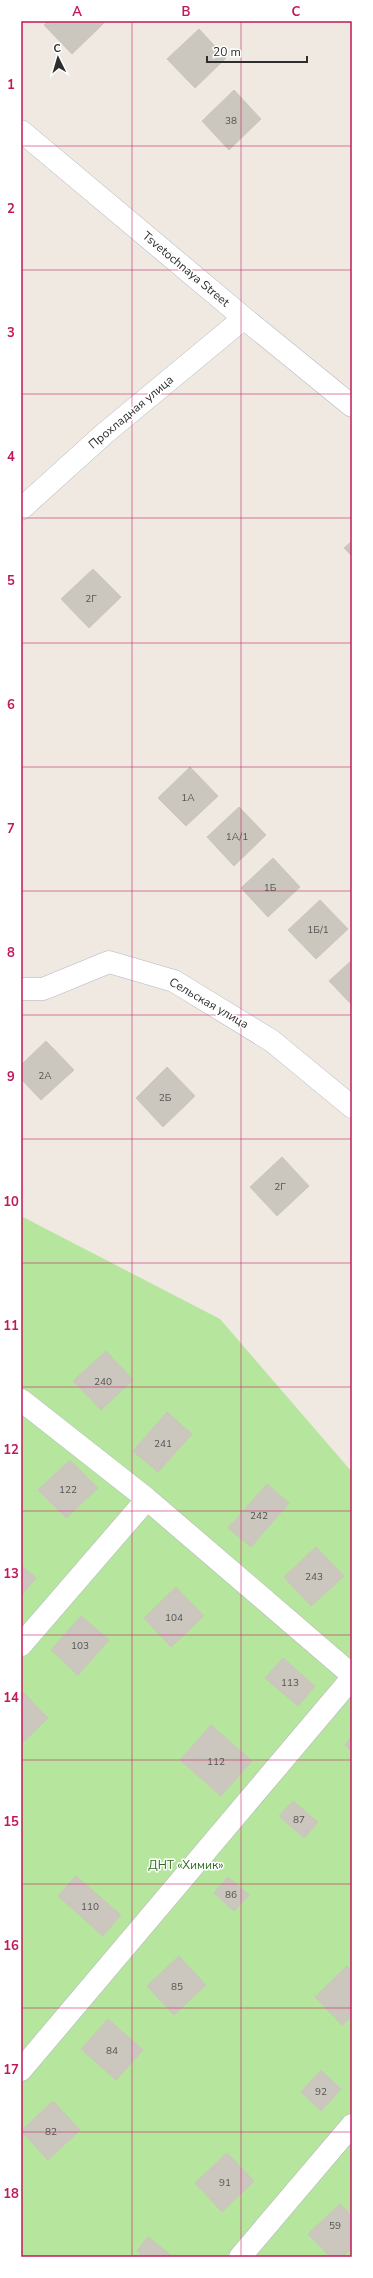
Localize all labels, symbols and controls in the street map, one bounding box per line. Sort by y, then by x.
text: A [72,3,82,21]
text: B [182,3,191,21]
text: C [292,3,301,21]
north arrow [38,38,78,78]
scale bar [207,38,307,64]
text: С [53,41,62,56]
text: 20 m [213,44,241,60]
text: 1 [7,76,15,94]
house number: 38 [225,114,237,128]
text: 2 [7,200,15,218]
street label: Tsvetochnaya Street [139,228,233,311]
text: 3 [7,324,15,342]
street label: Прохладная улица [85,372,177,452]
text: 4 [7,448,15,466]
text: 5 [7,572,15,590]
house number: 2Г [85,592,97,606]
text: 6 [7,696,15,714]
house number: 1А [181,791,195,805]
text: 7 [7,820,15,838]
house number: 1А/1 [226,830,248,844]
house number: 1Б [264,881,277,895]
house number: 1Б/1 [307,923,329,937]
text: 8 [7,944,15,962]
street label: Сельская улица [166,974,252,1032]
text: 9 [7,1068,15,1086]
house number: 2А [38,1069,52,1083]
house number: 2Б [159,1091,172,1105]
house number: 2Г [274,1180,286,1194]
text: 10 [3,1193,19,1211]
text: 11 [3,1317,19,1335]
house number: 240 [94,1375,112,1389]
house number: 241 [154,1437,172,1451]
text: 12 [3,1441,19,1459]
house number: 122 [59,1483,77,1497]
house number: 242 [250,1509,268,1523]
text: 13 [3,1565,19,1583]
house number: 243 [305,1570,323,1584]
house number: 104 [165,1611,183,1625]
house number: 103 [71,1639,89,1653]
house number: 113 [281,1676,299,1690]
text: 14 [3,1689,19,1707]
house number: 112 [207,1755,225,1769]
text: 15 [3,1813,19,1831]
house number: 87 [293,1813,305,1827]
park label: ДНТ «Химик» [148,1857,224,1873]
house number: 86 [225,1888,237,1902]
house number: 110 [81,1900,99,1914]
text: 16 [3,1937,19,1955]
house number: 85 [171,1980,183,1994]
house number: 84 [106,2044,118,2058]
text: 17 [3,2061,19,2079]
house number: 92 [315,2085,327,2099]
house number: 82 [45,2125,57,2139]
house number: 91 [219,2176,231,2190]
text: 18 [3,2185,19,2203]
house number: 59 [329,2219,341,2233]

